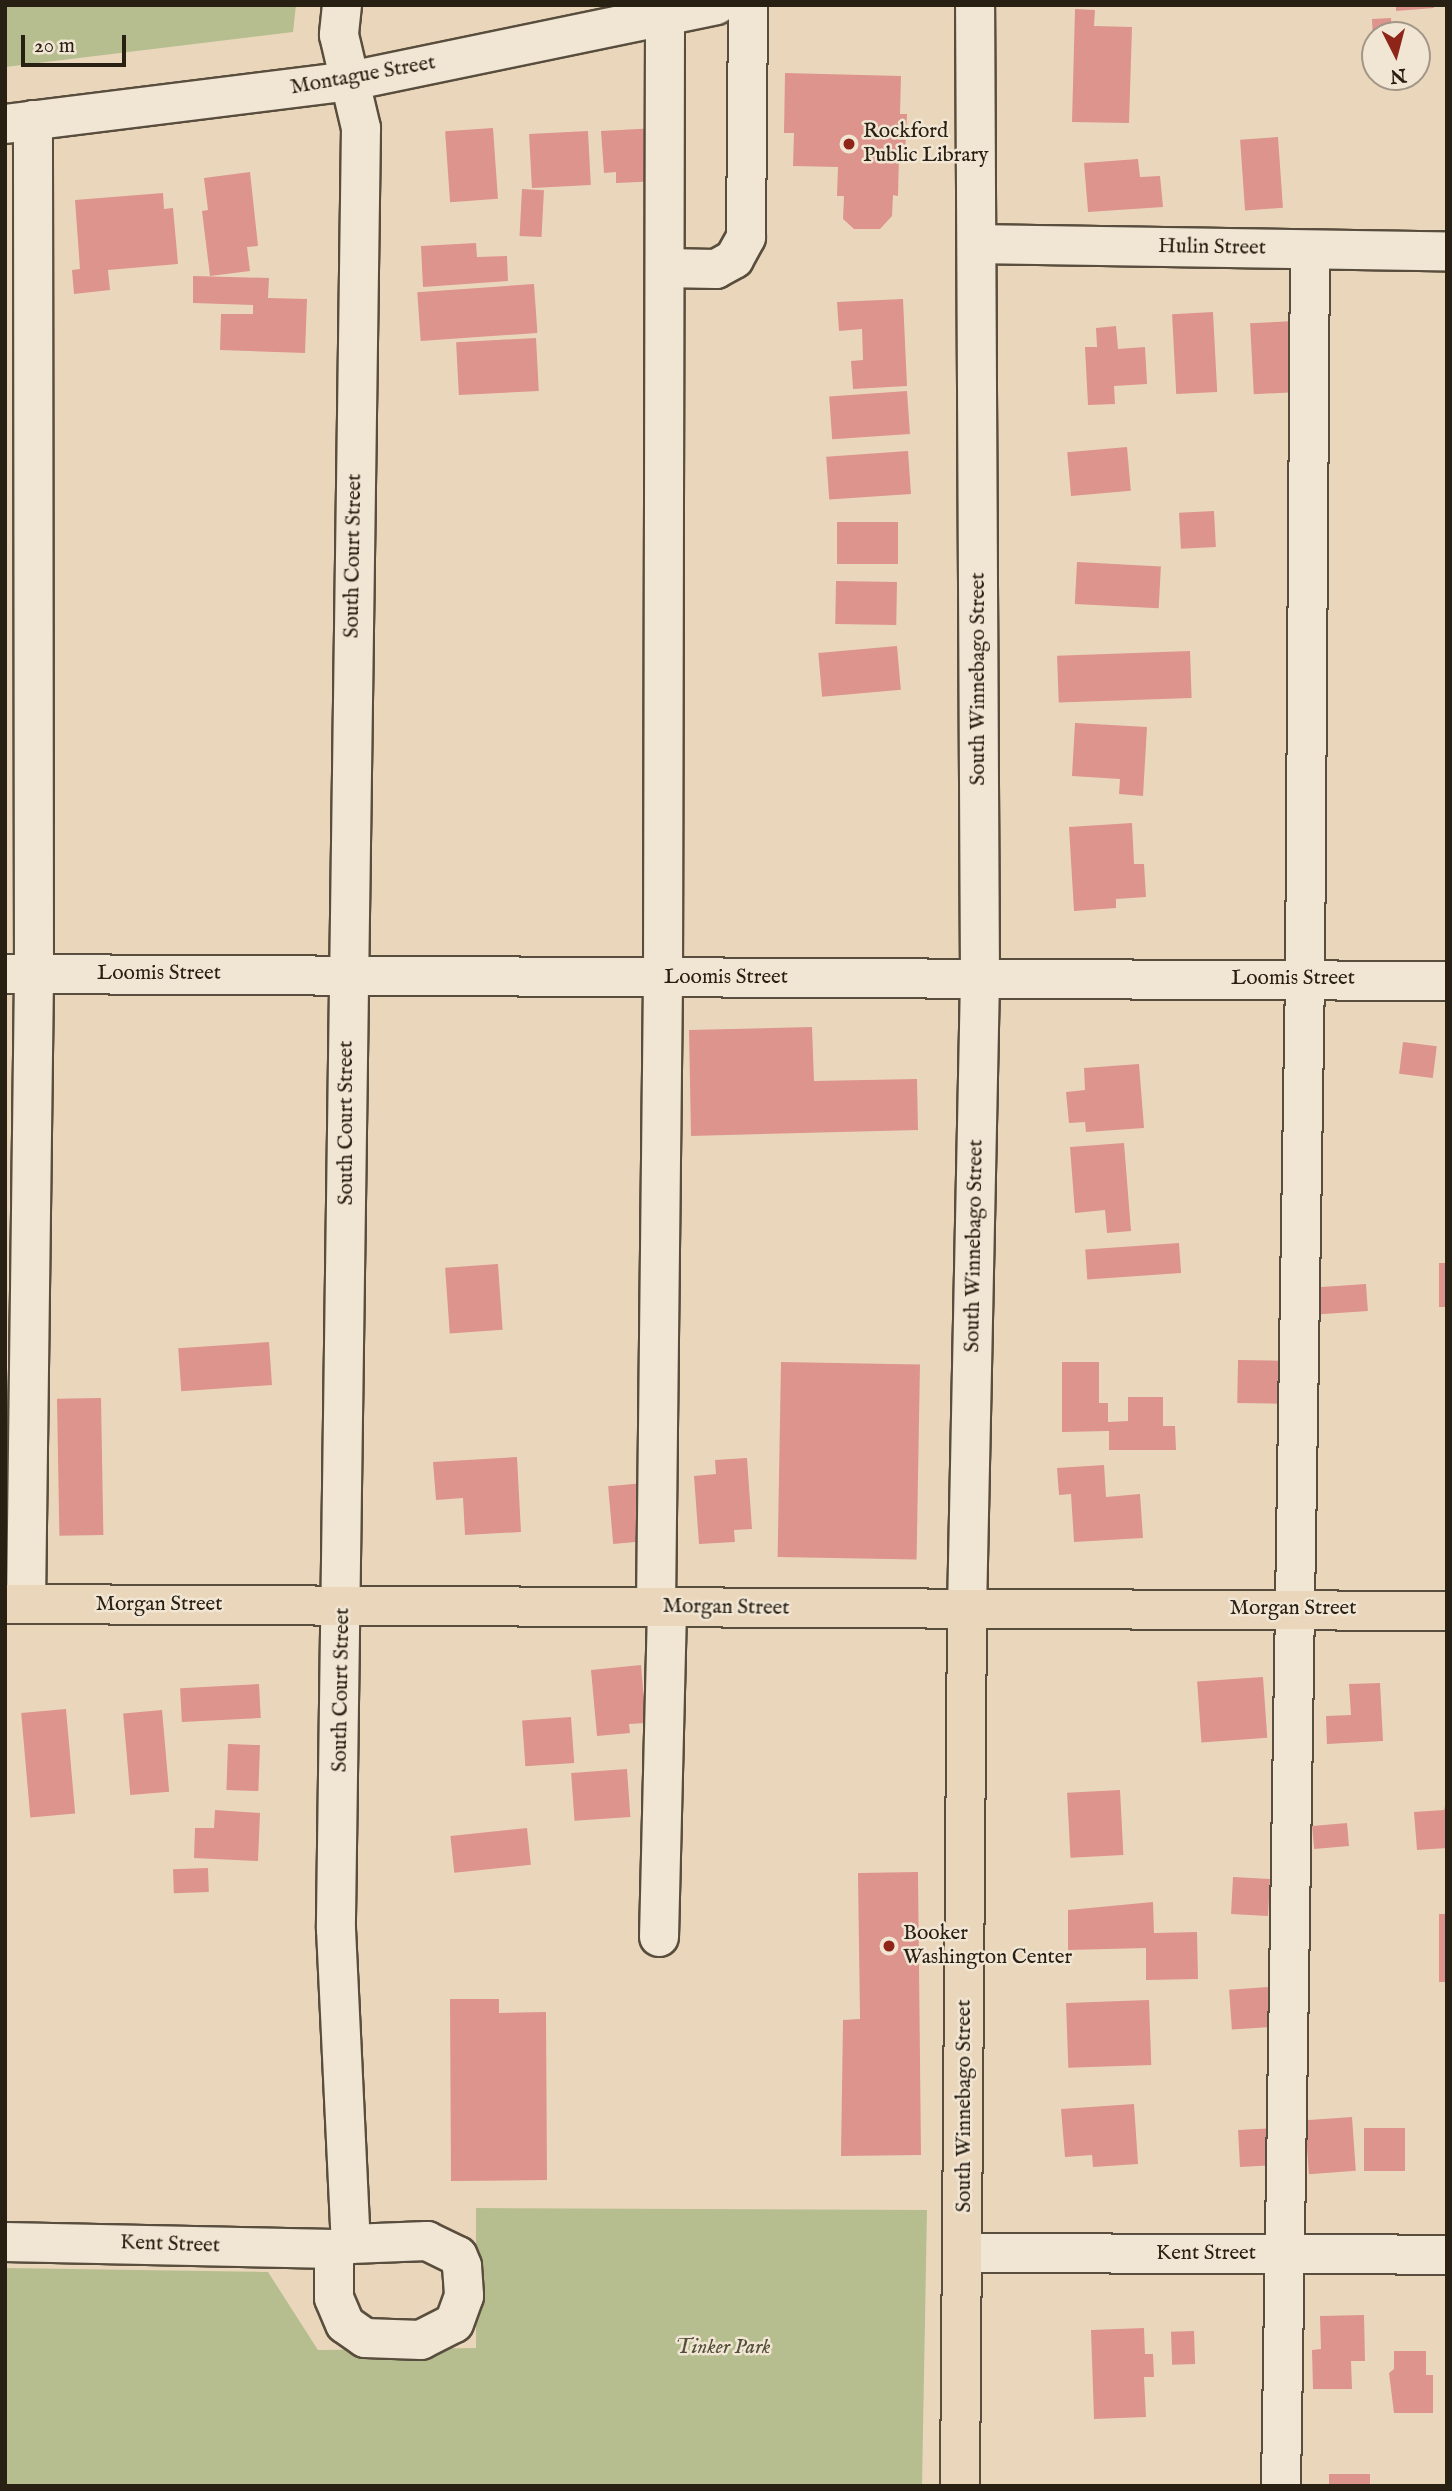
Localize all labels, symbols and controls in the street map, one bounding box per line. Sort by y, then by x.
scale bar [24,21,130,65]
north arrow [1361,21,1431,91]
text: 20 m [34,33,75,60]
street label: Montague Street [288,51,438,101]
text: N [1389,62,1407,88]
place label: Rockford Public Library [863,119,988,169]
marker: Rockford Public Library [841,136,857,152]
street label: Hulin Street [1158,234,1266,262]
street label: South Court Street [340,473,368,639]
street label: South Winnebago Street [966,572,992,786]
street label: Loomis Street [97,961,221,987]
street label: Loomis Street [664,965,788,991]
street label: Loomis Street [1231,966,1355,992]
street label: South Court Street [334,1041,360,1205]
street label: South Winnebago Street [961,1139,989,1353]
street label: Morgan Street [96,1592,222,1618]
street label: Morgan Street [662,1594,790,1622]
street label: Morgan Street [1230,1596,1356,1622]
street label: South Court Street [328,1607,356,1773]
place label: Booker Washington Center [903,1921,1072,1971]
marker: Booker Washington Center [881,1938,897,1954]
street label: South Winnebago Street [952,1999,978,2213]
street label: Kent Street [120,2231,220,2259]
street label: Kent Street [1156,2241,1256,2267]
park label: Tinker Park [676,2335,770,2361]

